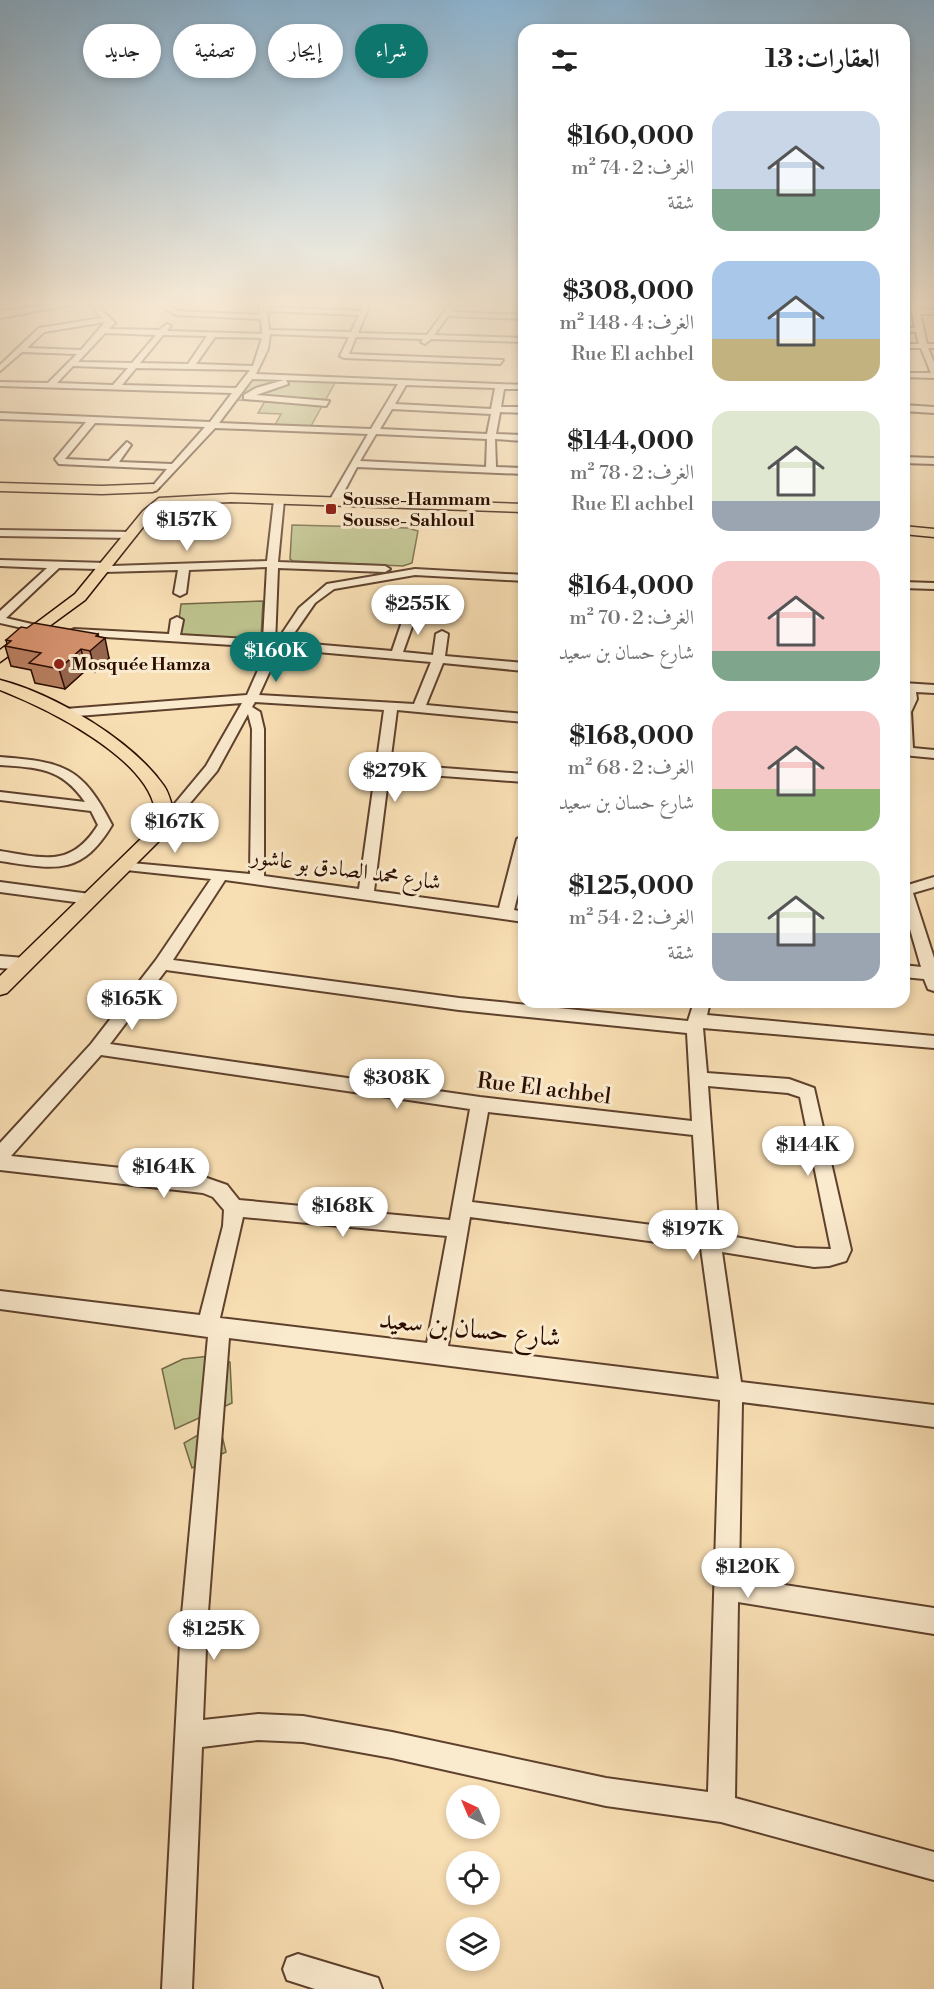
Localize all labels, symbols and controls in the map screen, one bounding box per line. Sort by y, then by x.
chip: جديد [83,24,161,78]
chip: تصفية [173,24,256,78]
chip: إيجار [268,24,343,78]
chip: شراء [355,24,428,78]
text: العقارات: 13 [765,43,880,75]
icon: filters [548,44,581,77]
text: $160,000 [567,120,694,152]
icon: home [760,135,832,207]
text: الغرف: 2 · 74 m² [571,156,694,181]
text: شقة [668,191,694,216]
text: $308,000 [563,275,694,307]
icon: home [760,285,832,357]
text: الغرف: 4 · 148 m² [560,311,694,336]
text: Rue El achbel [571,342,694,367]
text: $144,000 [567,425,694,457]
icon: home [760,435,832,507]
text: الغرف: 2 · 78 m² [570,461,694,486]
place label: Sousse-Hammam Sousse- Sahloul [343,488,491,532]
text: Rue El achbel [571,492,694,517]
pin: $157K [145,501,229,552]
marker: Sousse-Hammam Sousse- Sahloul [324,502,338,516]
text: $157K [156,508,218,533]
text: $164,000 [568,570,694,602]
pin: $255K [376,585,460,636]
icon: home [760,585,832,657]
text: $255K [385,592,451,617]
text: الغرف: 2 · 70 m² [569,606,694,631]
pin: $160K [234,632,318,683]
text: $160K [244,639,308,664]
text: شارع حسان بن سعيد [559,641,694,666]
place label: Mosquée Hamza [71,653,211,676]
marker: Mosquée Hamza [52,657,66,671]
text: $168,000 [569,720,694,752]
icon: home [760,735,832,807]
pin: $279K [353,752,437,803]
text: الغرف: 2 · 68 m² [568,756,694,781]
text: $279K [363,759,427,784]
text: شارع حسان بن سعيد [559,791,694,816]
pin: $167K [133,803,217,854]
text: $167K [145,810,205,835]
street label: شارع محمد الصادق بو عاشور [247,843,443,901]
text: $125,000 [568,870,694,902]
icon: home [760,885,832,957]
text: الغرف: 2 · 54 m² [569,906,694,931]
text: شقة [668,941,694,966]
pin: $165K [90,980,174,1031]
text: $165K [101,987,163,1012]
pin: $308K [355,1059,439,1110]
text: $308K [363,1066,431,1091]
street label: Rue El achbel [475,1067,613,1111]
pin: $144K [766,1126,850,1177]
text: $144K [776,1133,840,1158]
pin: $164K [122,1148,206,1199]
text: $164K [132,1155,196,1180]
pin: $168K [301,1187,385,1238]
text: $168K [312,1194,374,1219]
pin: $197K [651,1210,735,1261]
text: $197K [662,1217,724,1242]
street label: شارع حسان بن سعيد [377,1303,563,1359]
pin: $120K [706,1548,790,1599]
text: $120K [715,1555,781,1580]
pin: $125K [172,1610,256,1661]
text: $125K [183,1617,246,1642]
north arrow [446,1785,500,1839]
map controls [446,1785,500,1971]
button: locate [446,1851,500,1905]
button: layers [446,1917,500,1971]

